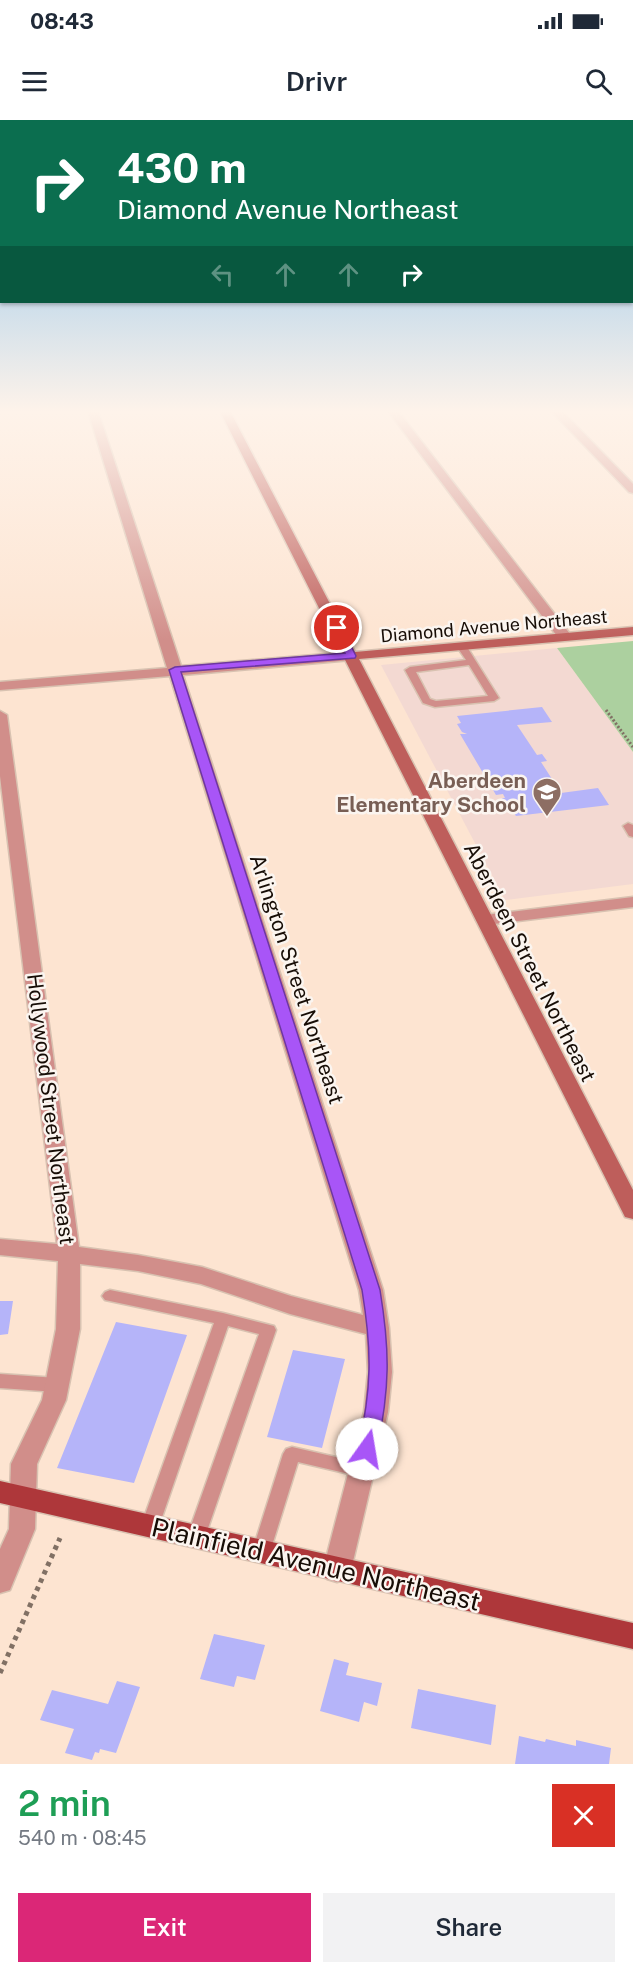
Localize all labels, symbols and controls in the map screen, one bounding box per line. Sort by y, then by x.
text: 08:43 [30,8,94,34]
icon: menu [18,65,51,98]
text: Drivr [286,65,347,97]
icon: search [582,65,615,98]
text: 430 m [117,143,247,192]
icon: right [18,144,96,222]
text: Diamond Avenue Northeast [117,193,459,225]
icon: left [206,258,239,291]
icon: ahead [269,258,302,291]
icon: ahead [332,258,365,291]
icon: right [395,258,428,291]
pin [311,602,362,653]
street label: Diamond Avenue Northeast [380,606,608,646]
icon: arrive [320,611,353,644]
place label: Aberdeen Elementary School [336,768,526,817]
school or university icon: Aberdeen Elementary School [531,776,563,818]
street label: Aberdeen Street Northeast [459,838,601,1086]
street label: Arlington Street Northeast [245,851,349,1107]
street label: Hollywood Street Northeast [22,972,80,1246]
position arrow [335,1417,399,1481]
street label: Plainfield Avenue Northeast [149,1511,483,1617]
text: 2 min [18,1782,111,1824]
button: close [552,1784,615,1847]
text: 540 m · 08:45 [18,1826,147,1850]
button: Exit [18,1893,311,1962]
button: Share [323,1893,615,1962]

